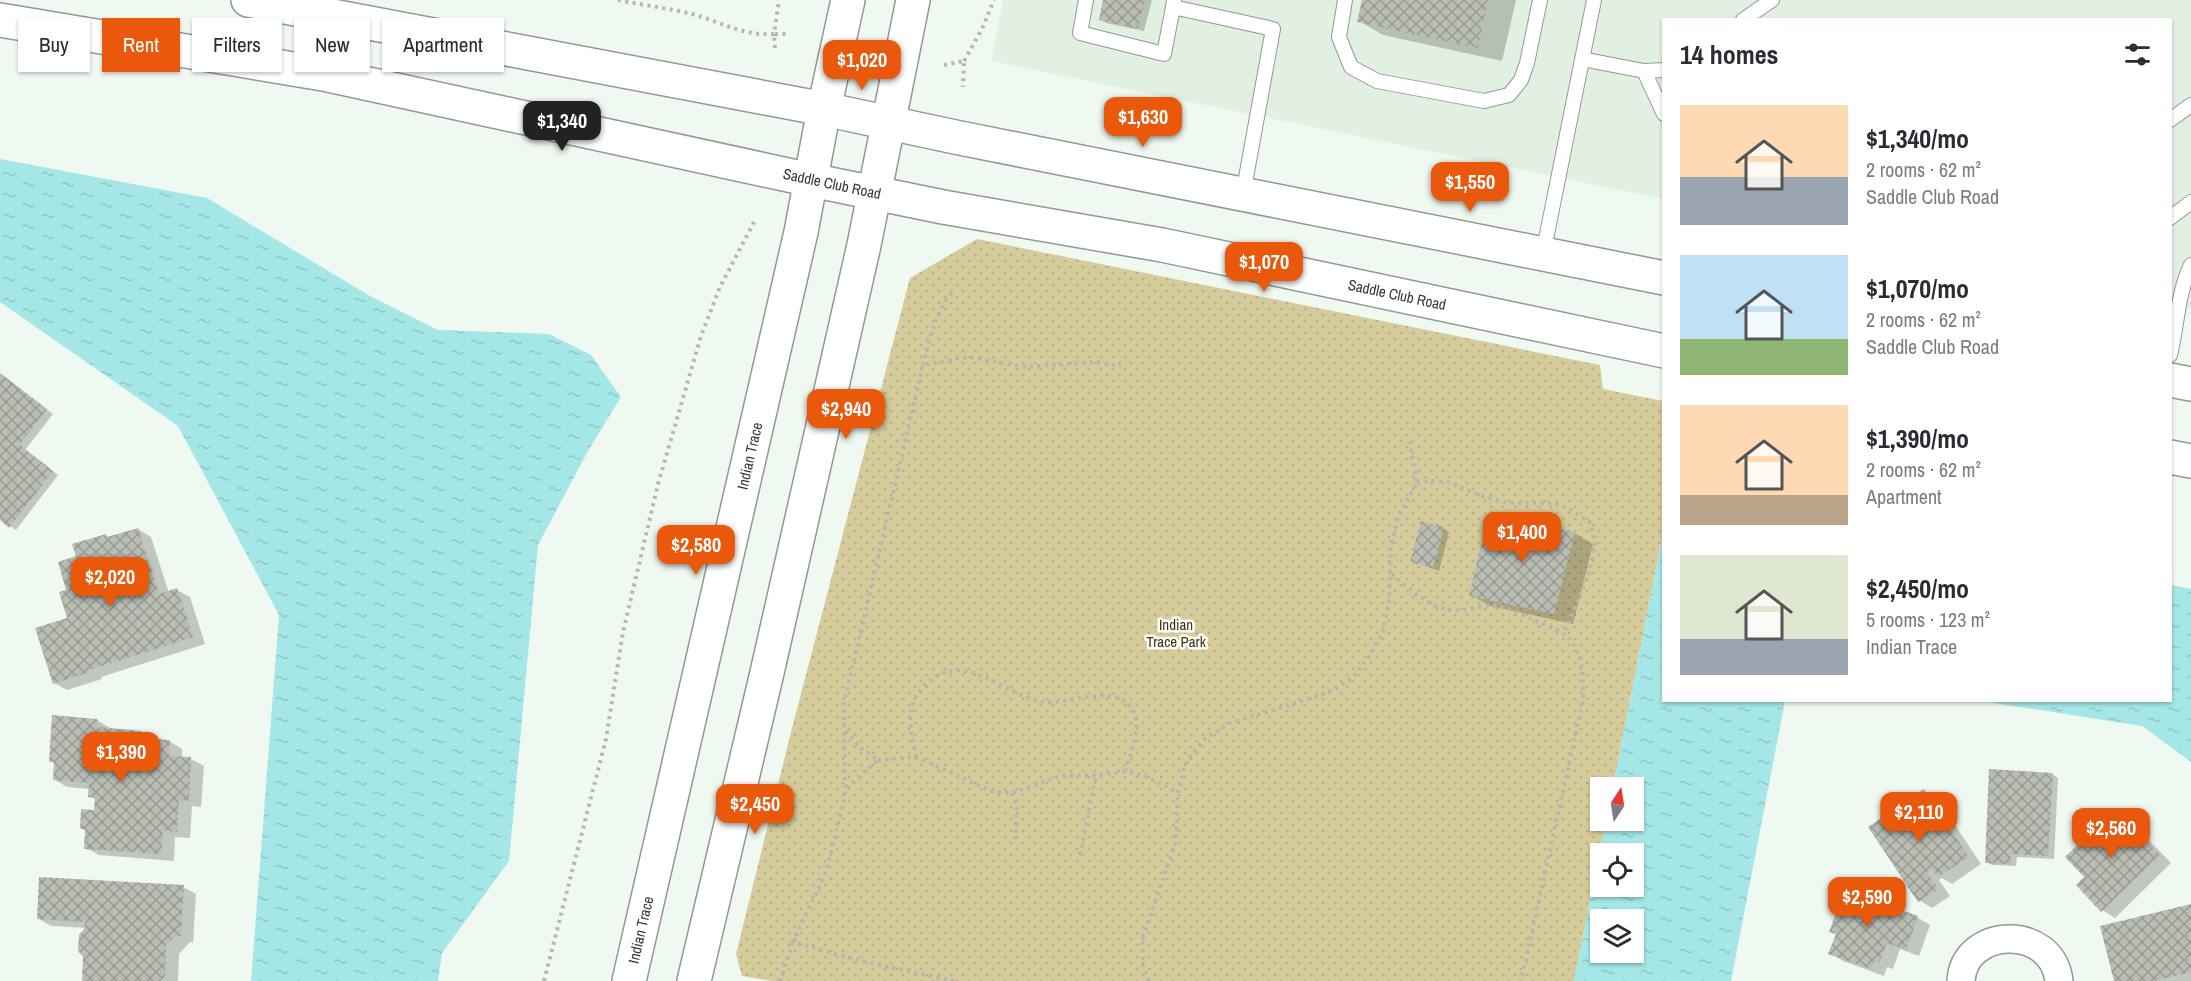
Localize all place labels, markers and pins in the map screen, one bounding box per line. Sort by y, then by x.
pin: $1,020 [813,40,911,91]
pin: $1,630 [1094,97,1192,148]
pin: $1,340 [513,101,611,152]
pin: $1,550 [1421,162,1519,213]
pin: $1,070 [1215,242,1313,293]
pin: $2,940 [797,389,895,440]
pin: $1,400 [1473,512,1571,563]
pin: $2,580 [647,525,745,576]
pin: $2,020 [61,557,159,608]
pin: $1,390 [72,732,170,783]
pin: $2,450 [706,784,804,835]
pin: $2,110 [1870,792,1968,843]
pin: $2,560 [2062,808,2160,859]
pin: $2,590 [1818,877,1916,928]

